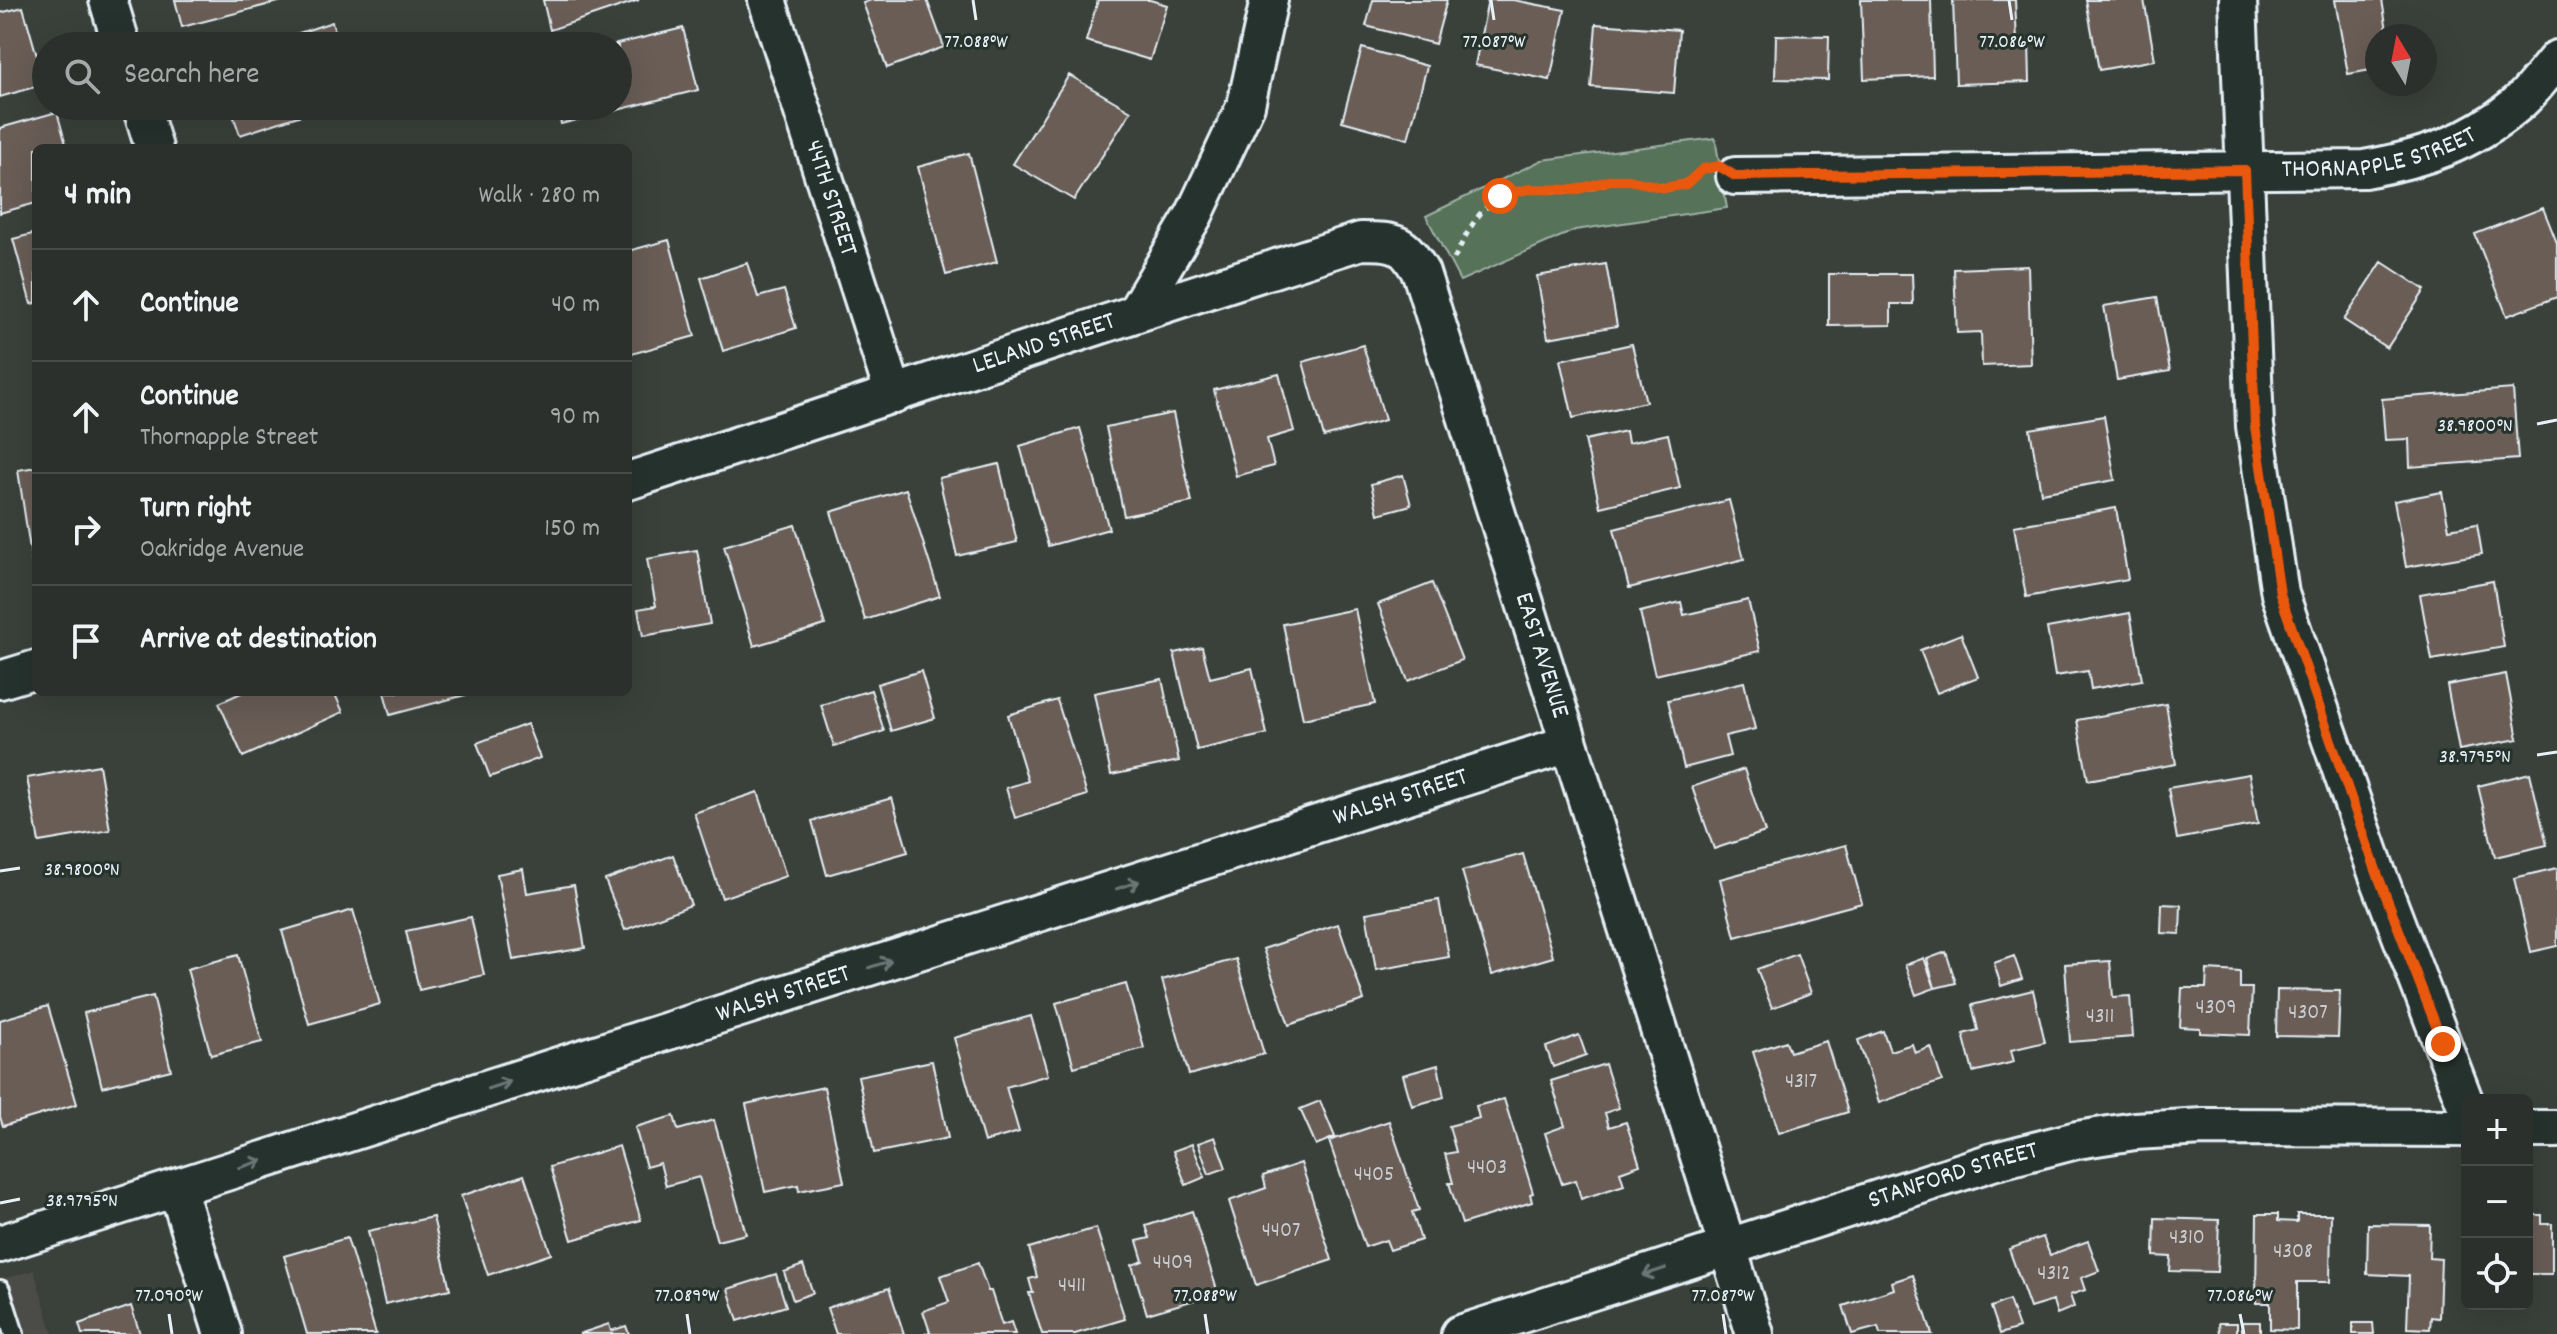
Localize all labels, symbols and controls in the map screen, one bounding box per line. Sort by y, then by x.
north arrow [2365,24,2437,96]
text: 77.088°W [944,29,1008,57]
text: 77.087°W [1462,29,1526,57]
text: 77.086°W [1979,29,2045,57]
search box [32,32,632,120]
icon: search [60,54,104,98]
text: Search here [124,55,260,98]
street label: THORNAPPLE STREET [2281,117,2483,188]
street label: 44TH STREET [795,135,867,261]
text: 4 min [64,172,131,221]
text: Walk · 280 m [478,178,600,215]
route start [1482,178,1518,214]
icon: ahead [64,283,108,327]
text: Continue [140,284,239,327]
text: 40 m [551,287,600,324]
street label: LELAND STREET [968,303,1121,385]
text: Continue [140,377,239,420]
icon: ahead [64,395,108,439]
text: 90 m [550,399,600,436]
text: 38.9800°N [2437,413,2513,441]
text: Thornapple Street [140,420,318,457]
text: Turn right [140,489,251,532]
icon: right [64,507,108,551]
text: 150 m [544,511,600,548]
text: Oakridge Avenue [140,532,304,569]
street label: EAST AVENUE [1504,588,1579,723]
icon: arrive [64,619,108,663]
text: Arrive at destination [140,620,377,663]
text: 38.9795°N [2439,744,2511,772]
street label: WALSH STREET [1329,758,1473,836]
text: 38.9800°N [44,857,120,885]
one-way arrow [1115,876,1140,891]
street label: WALSH STREET [711,955,856,1033]
one-way arrow [867,955,892,970]
house number: 4309 [2196,993,2236,1024]
house number: 4307 [2288,998,2328,1029]
house number: 4311 [2086,1002,2114,1033]
route end [2425,1026,2461,1062]
house number: 4317 [1785,1067,1817,1098]
one-way arrow [485,1077,511,1092]
map controls [2461,1094,2533,1310]
button: + [2461,1094,2533,1166]
street label: STANFORD STREET [1863,1132,2043,1219]
house number: 4403 [1467,1153,1507,1184]
one-way arrow [238,1156,263,1170]
house number: 4405 [1354,1160,1394,1191]
button: − [2461,1166,2533,1238]
text: 38.9795°N [46,1188,118,1216]
house number: 4407 [1262,1216,1300,1247]
house number: 4310 [2169,1223,2205,1254]
house number: 4308 [2273,1237,2313,1268]
button: locate [2461,1238,2533,1310]
house number: 4409 [1153,1248,1193,1279]
house number: 4312 [2037,1259,2071,1290]
one-way arrow [1641,1265,1666,1280]
house number: 4411 [1058,1271,1086,1302]
text: 77.090°W [135,1283,203,1311]
text: 77.089°W [655,1283,720,1311]
text: 77.088°W [1173,1283,1237,1311]
text: 77.087°W [1691,1283,1755,1311]
text: 77.086°W [2207,1283,2273,1311]

